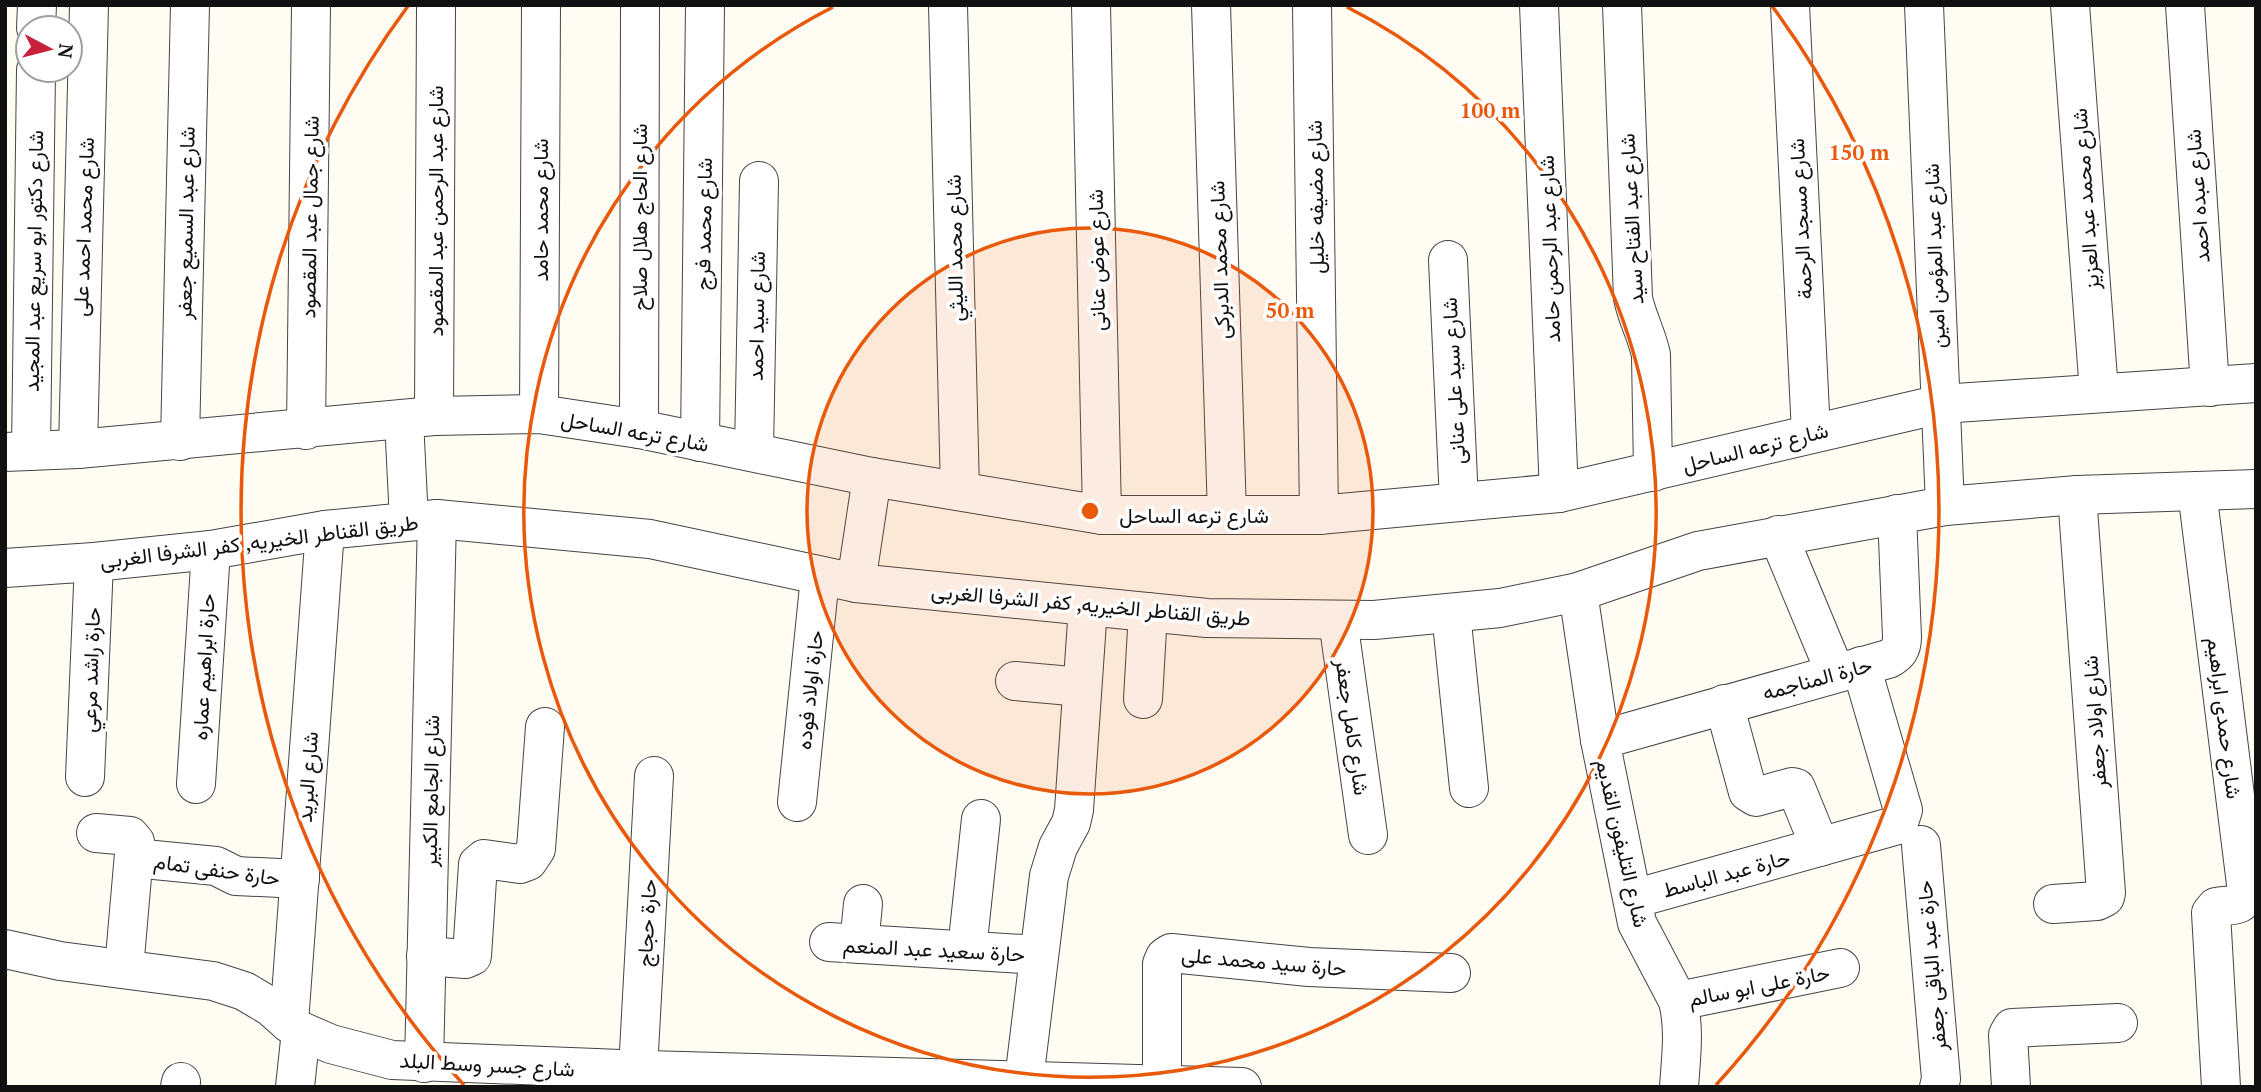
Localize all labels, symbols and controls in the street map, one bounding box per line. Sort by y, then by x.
north arrow [14,14,84,84]
text: N [53,42,80,60]
street label: شارع عبد الرحمن عبد المقصود [421,86,450,336]
text: 100 m [1460,96,1521,124]
street label: شارع محمد عبد العزيز [2065,107,2106,292]
street label: شارع جمال عبد المقصود [293,115,326,319]
street label: شارع مضيفه خليل [1300,120,1331,274]
street label: شارع الحاج هلال صلاح [625,123,654,311]
street label: شارع عبد السميع جعفر [169,126,202,321]
street label: شارع عبده احمد [2178,128,2217,264]
street label: شارع دكتور ابو سريع عبد المجيد [17,130,50,392]
street label: شارع عبد الفتاح سيد [1613,133,1650,305]
street label: شارع محمد احمد على [66,137,101,317]
street label: شارع محمد حامد [526,138,555,282]
street label: شارع مسجد الرحمة [1782,138,1819,300]
text: 150 m [1829,138,1890,166]
street label: شارع عبد الرحمن حامد [1532,155,1567,343]
street label: شارع محمد فرج [688,157,719,291]
street label: شارع عبد المؤمن امين [1917,163,1952,349]
street label: شارع محمد الليثي [939,174,973,322]
street label: شارع محمد الدبركى [1202,180,1237,340]
street label: شارع عوض عنانى [1081,189,1112,331]
street label: شارع سيد احمد [741,251,772,381]
text: 50 m [1266,296,1315,324]
street label: شارع سيد على عنانى [1435,297,1472,465]
street label: شارع ترعه الساحل [559,404,711,459]
street label: شارع ترعه الساحل [1679,415,1831,480]
centre of rings [1078,499,1102,523]
street label: شارع ترعه الساحل [1119,501,1269,530]
street label: طريق القناطر الخيريه, كفر الشرفا الغربى [98,508,420,574]
street label: طريق القناطر الخيريه, كفر الشرفا الغربى [930,576,1252,632]
street label: حارة ابراهيم عماره [185,593,222,741]
street label: حارة راشد مرعي [74,607,110,733]
street label: حارة اولاد فوده [789,629,829,751]
street label: شارع حمدى ابراهيم [2200,636,2249,801]
street label: حارة المناجمه [1759,650,1875,706]
street label: شارع اولاد جعفر [2075,654,2114,790]
street label: شارع كامل جعفر [1328,656,1376,797]
street label: شارع الجامع الكبير [415,715,446,868]
street label: شارع البريد [290,730,325,824]
street label: شارع التليفون القديم [1589,756,1656,930]
street label: حارة عبد الباسط [1659,843,1793,903]
street label: حارة حنفى تمام [152,846,282,893]
street label: حارة حجاج [630,878,663,968]
street label: حارة عبد الباقى جعفر [1910,880,1952,1053]
street label: حارة سعيد عبد المنعم [842,930,1026,969]
street label: حارة سيد محمد على [1180,940,1348,982]
street label: حارة على ابو سالم [1686,958,1832,1013]
street label: شارع جسر وسط البلد [399,1045,575,1084]

